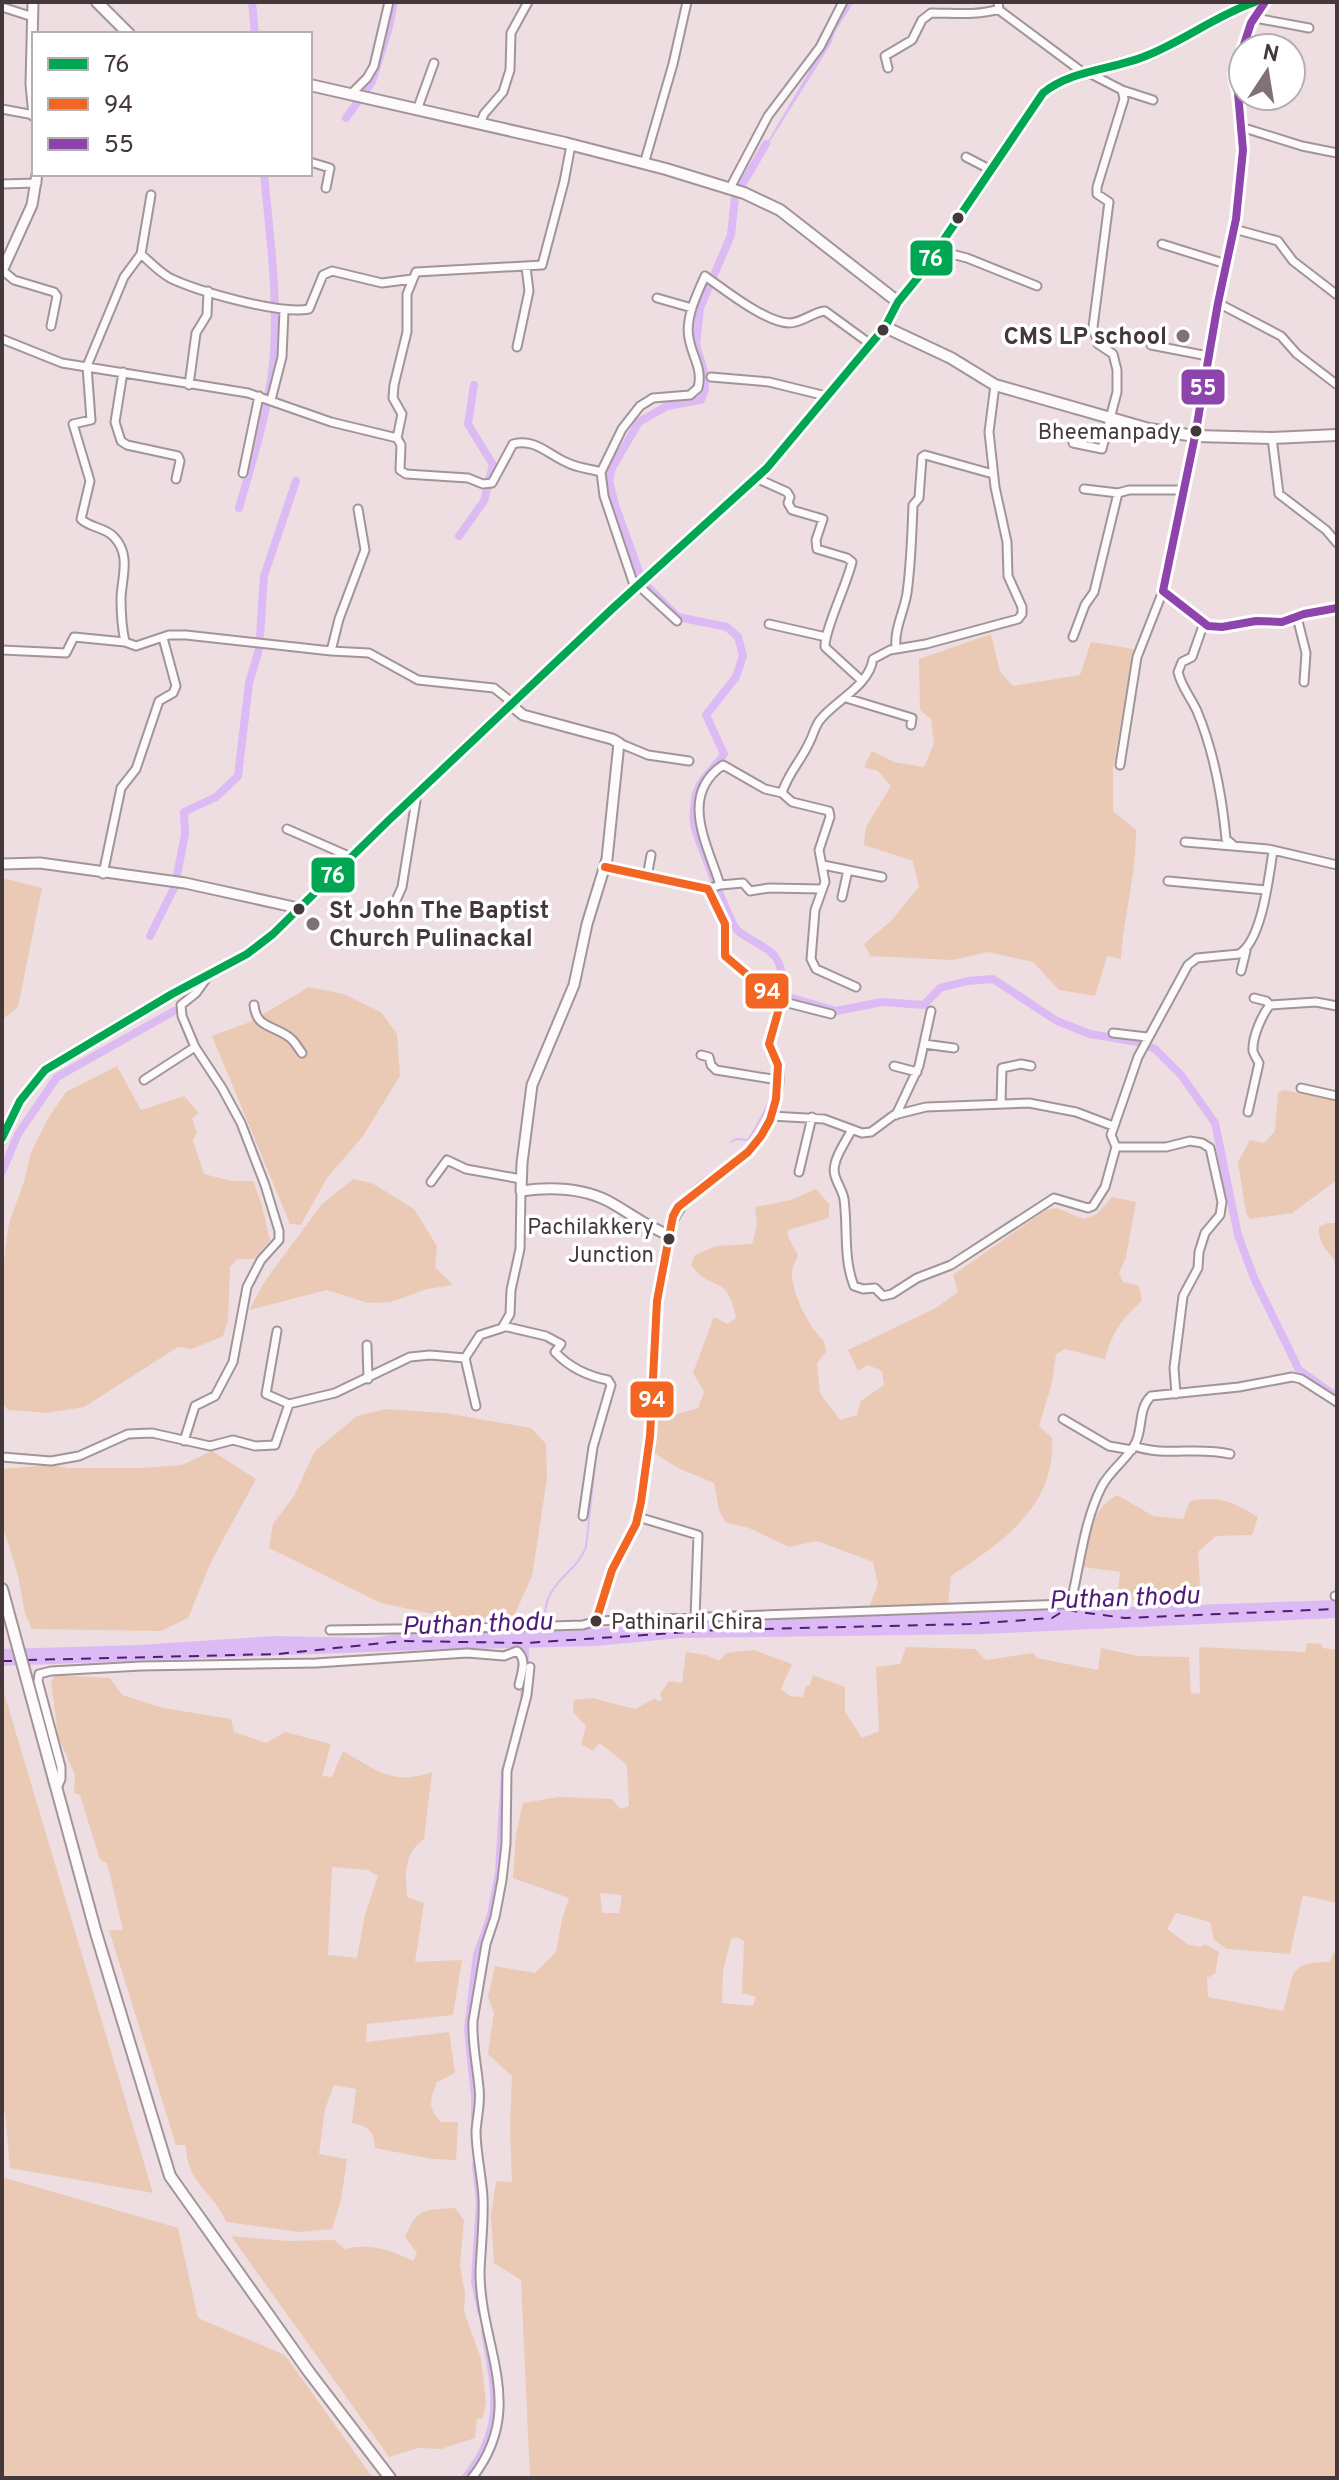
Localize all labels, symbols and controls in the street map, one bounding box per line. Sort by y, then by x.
legend [32,32,312,176]
north arrow [1227,32,1307,112]
text: N [1260,40,1281,70]
text: 76 [104,51,130,81]
text: 94 [104,91,133,121]
text: 55 [104,131,134,161]
unlabelled marker [950,210,966,226]
line badge: 76 [909,239,954,277]
text: 76 [919,247,943,274]
unlabelled marker [875,322,891,338]
place label: CMS LP school [1004,323,1167,353]
marker: CMS LP school [1174,327,1192,345]
line badge: 55 [1180,368,1226,406]
text: 55 [1190,376,1216,403]
place label: Bheemanpady [1038,420,1181,447]
marker: Bheemanpady [1188,423,1204,439]
line badge: 76 [310,856,356,894]
text: 76 [321,864,345,891]
place label: St John The Baptist Church Pulinackal [329,897,549,955]
unlabelled marker [291,901,307,917]
marker: St John The Baptist Church Pulinackal [304,915,322,933]
line badge: 94 [744,972,790,1010]
text: 94 [753,980,781,1007]
place label: Pachilakkery Junction [527,1215,654,1270]
marker: Pachilakkery Junction [661,1231,677,1247]
line badge: 94 [629,1380,675,1419]
text: 94 [638,1388,666,1415]
water label: Puthan thodu [1048,1580,1201,1619]
water label: Puthan thodu [401,1606,554,1645]
place label: Pathinaril Chira [611,1610,763,1637]
marker: Pathinaril Chira [588,1613,604,1629]

